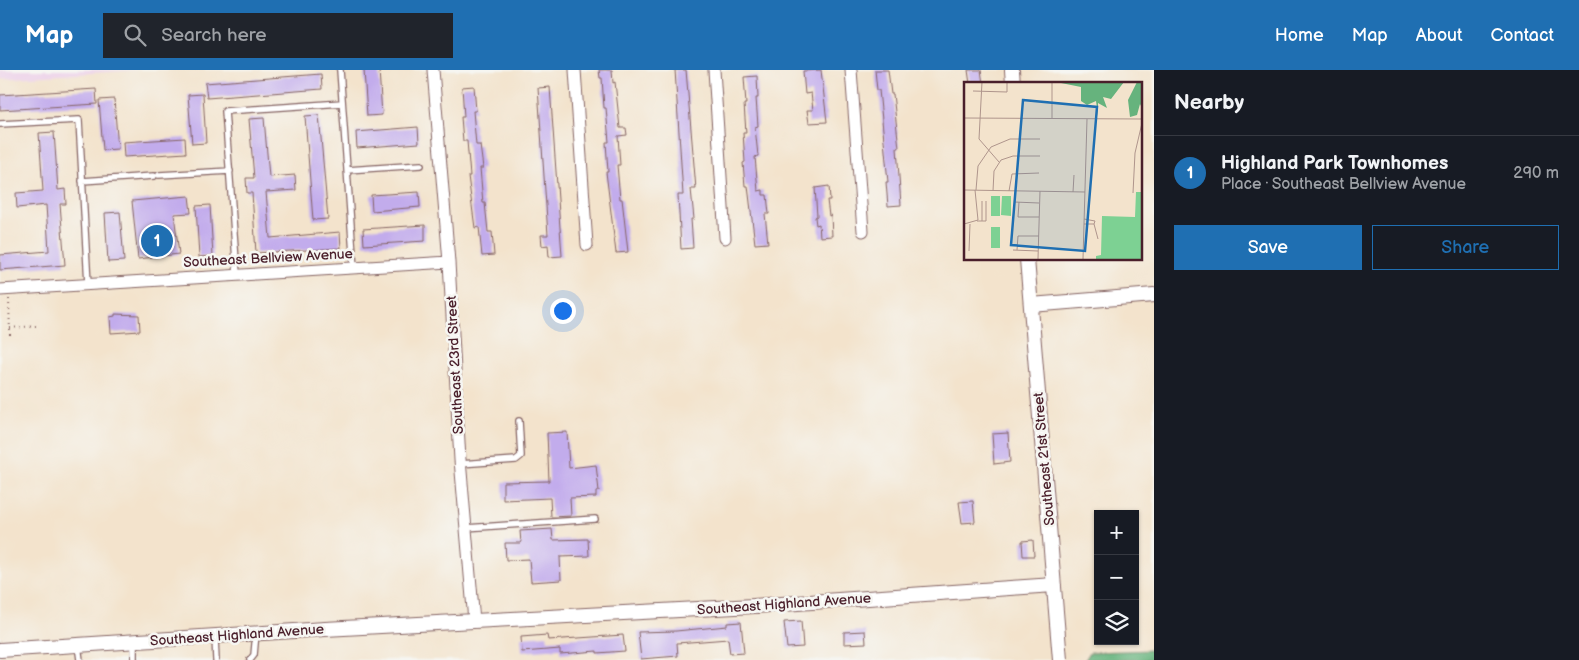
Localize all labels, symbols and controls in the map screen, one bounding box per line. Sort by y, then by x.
search box [103,13,453,58]
text: Map [25,21,73,50]
icon: search [121,21,149,49]
text: Search here [161,24,267,47]
text: Home [1275,25,1324,46]
text: Map [1352,25,1388,46]
text: About [1416,25,1463,46]
text: Contact [1491,25,1554,46]
inset map [964,82,1142,260]
text: Nearby [1174,90,1244,115]
text: Highland Park Townhomes [1221,152,1448,175]
text: 1 [1187,164,1193,183]
text: 290 m [1513,164,1559,183]
text: Place · Southeast Bellview Avenue [1221,175,1466,194]
pin: 1 [141,222,173,260]
button: Save [1174,225,1362,270]
button: Share [1372,225,1559,270]
street label: Southeast Bellview Avenue [183,245,353,271]
street label: Southeast 23rd Street [443,295,467,435]
your location [550,298,576,324]
street label: Southeast 21st Street [1030,391,1058,526]
map controls [1094,510,1139,645]
button: + [1094,510,1139,555]
button: − [1094,555,1139,600]
street label: Southeast Highland Avenue [696,589,872,619]
button: layers [1094,600,1139,645]
street label: Southeast Highland Avenue [149,620,325,650]

